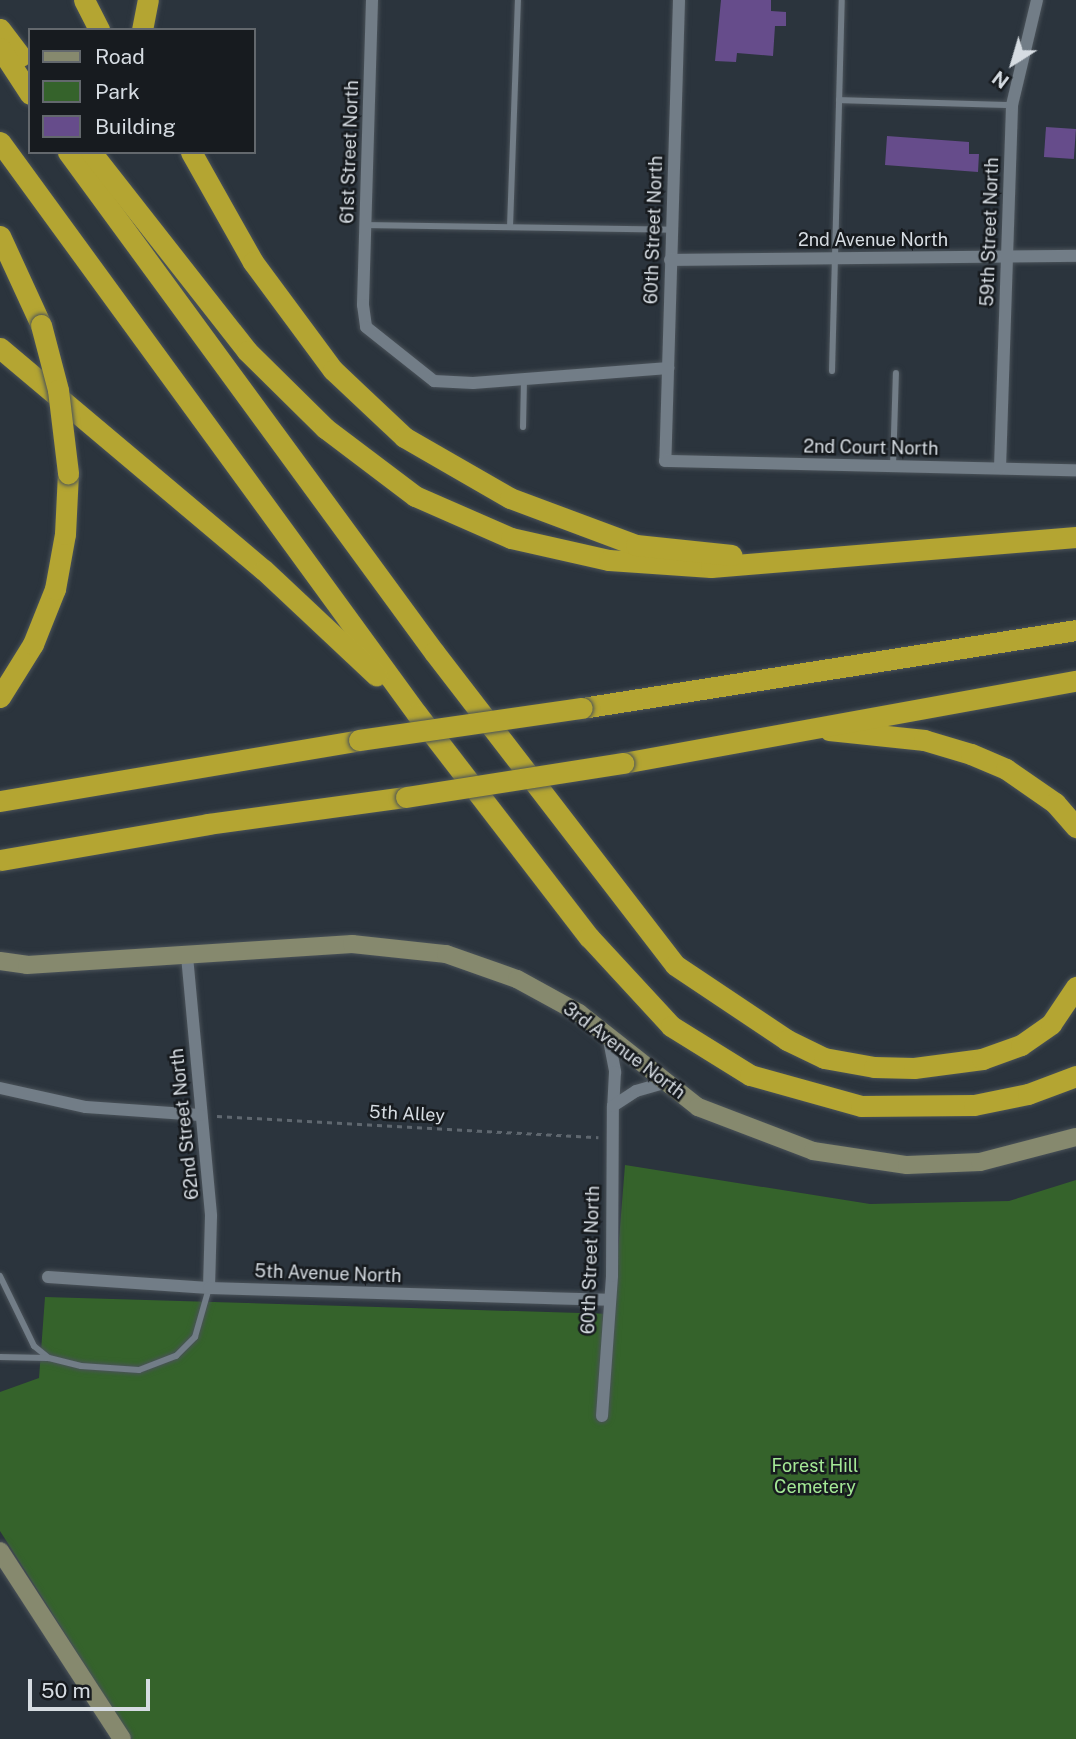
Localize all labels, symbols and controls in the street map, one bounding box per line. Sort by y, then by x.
legend [28,28,256,154]
north arrow [978,28,1048,98]
text: Road [95,44,145,69]
text: N [988,67,1013,93]
text: Park [95,79,140,104]
street label: 61st Street North [337,80,363,224]
text: Building [95,114,176,139]
street label: 60th Street North [641,155,667,305]
street label: 59th Street North [977,157,1003,307]
street label: 2nd Avenue North [798,229,948,251]
street label: 2nd Court North [803,436,939,460]
street label: 3rd Avenue North [559,998,689,1104]
street label: 62nd Street North [166,1047,204,1201]
street label: 5th Alley [369,1101,445,1127]
street label: 60th Street North [578,1185,604,1335]
street label: 5th Avenue North [254,1261,402,1287]
park label: Forest Hill Cemetery [772,1456,858,1498]
scale bar [32,1666,154,1710]
text: 50 m [41,1678,91,1703]

